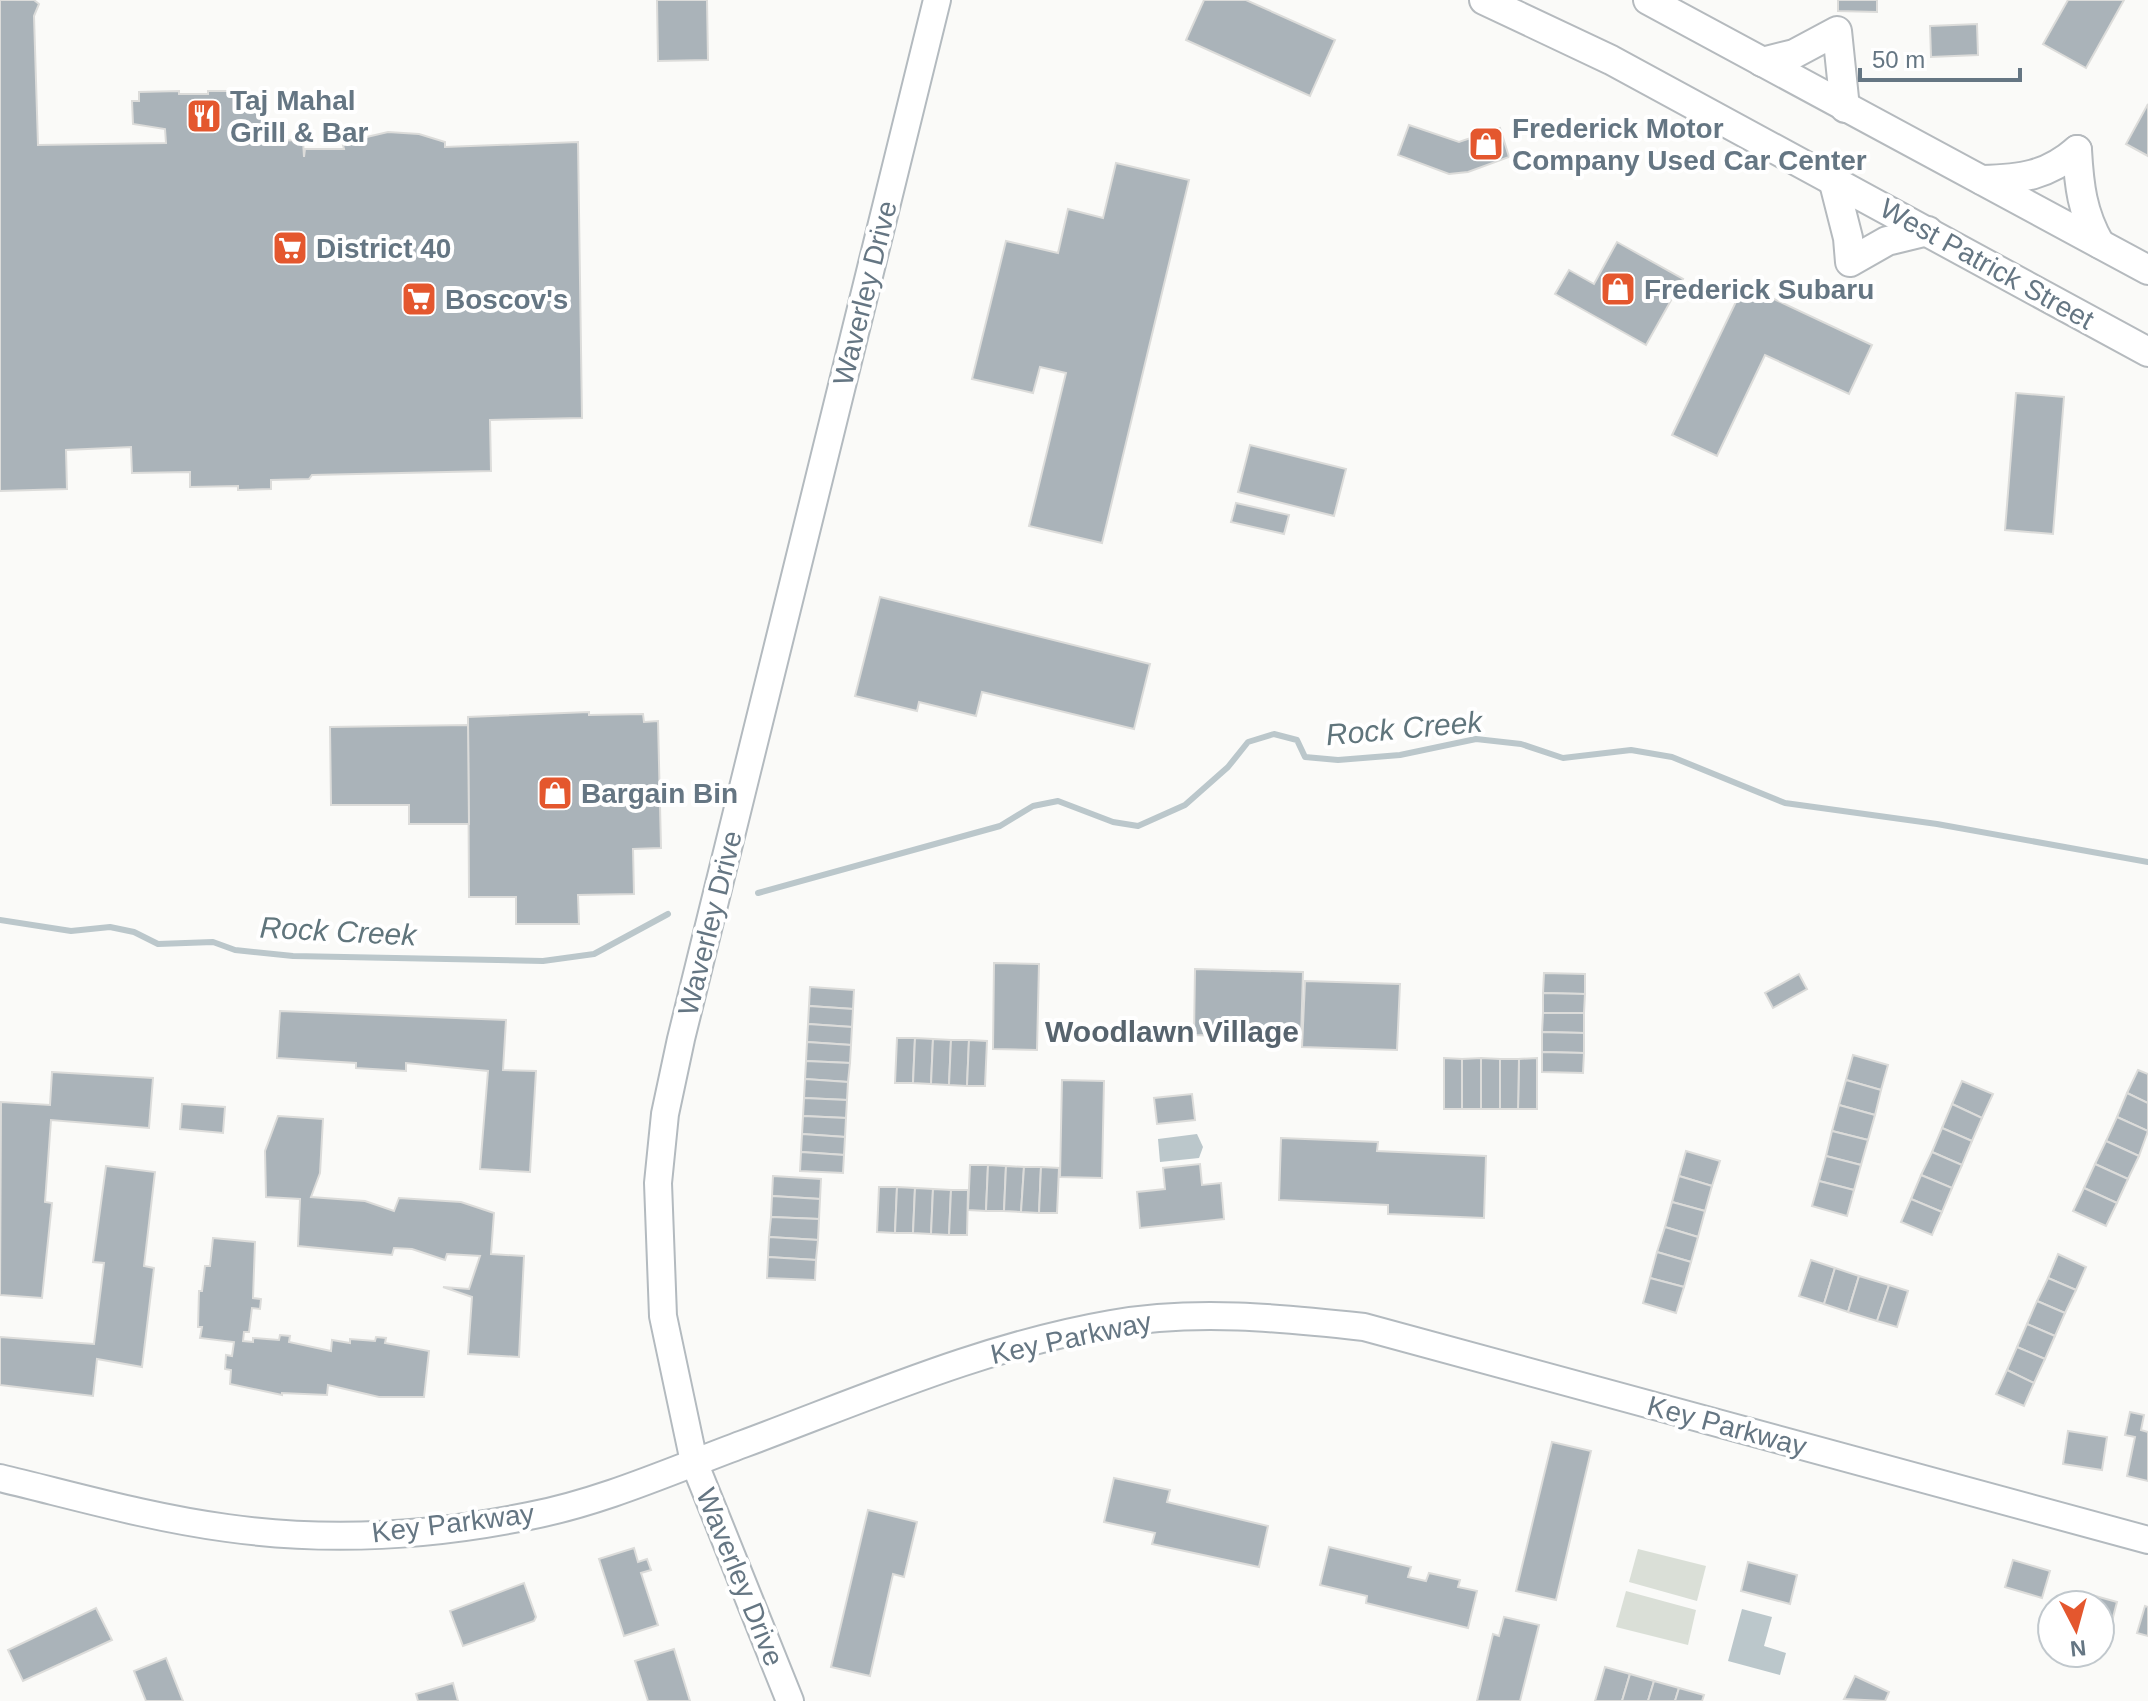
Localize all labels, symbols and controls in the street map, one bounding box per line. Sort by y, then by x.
scale bar [1860,32,2020,82]
text: 50 m [1872,46,1925,73]
place label: Taj Mahal Grill & Bar [230,85,369,148]
restaurant icon: Taj Mahal Grill & Bar [185,97,223,135]
place label: Frederick Motor Company Used Car Center [1512,113,1867,176]
shop icon: Frederick Motor Company Used Car Center [1467,125,1505,163]
street label: West Patrick Street [1875,192,2099,336]
street label: Waverley Drive [827,198,903,388]
supermarket icon: District 40 [271,229,309,267]
place label: District 40 [316,233,451,264]
shop icon: Frederick Subaru [1599,270,1637,308]
place label: Frederick Subaru [1644,274,1874,305]
supermarket icon: Boscov's [400,280,438,318]
place label: Boscov's [445,284,568,315]
water label: Rock Creek [1325,705,1485,751]
shop icon: Bargain Bin [536,774,574,812]
place label: Bargain Bin [581,778,738,809]
street label: Waverley Drive [672,828,748,1018]
water label: Rock Creek [259,910,419,952]
district label: Woodlawn Village [1045,1015,1299,1048]
street label: Key Parkway [988,1306,1154,1370]
street label: Key Parkway [1644,1390,1810,1462]
street label: Waverley Drive [690,1484,790,1670]
street label: Key Parkway [370,1498,536,1548]
north arrow [2036,1589,2116,1669]
text: N [2069,1635,2087,1662]

